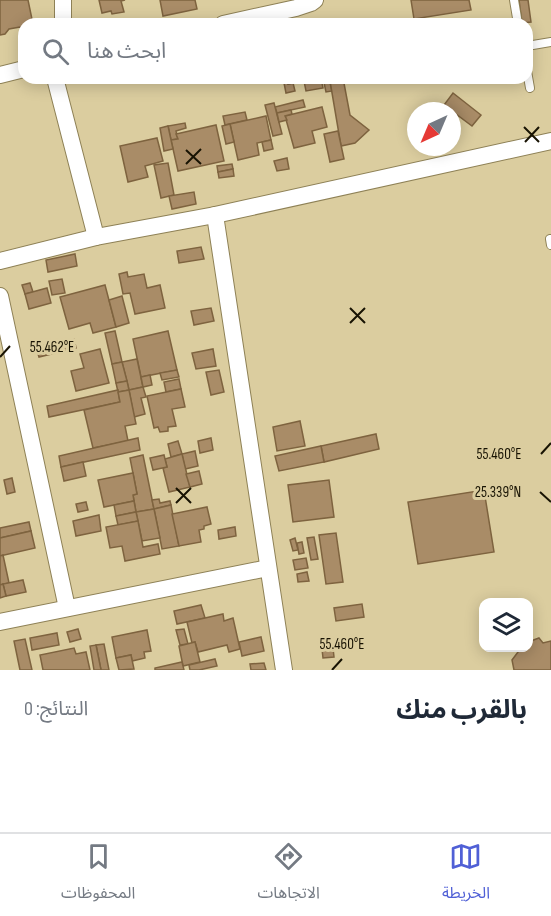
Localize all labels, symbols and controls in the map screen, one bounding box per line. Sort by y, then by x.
search box [18,18,533,84]
icon: search [39,35,72,68]
text: ابحث هنا [87,38,166,65]
north arrow [407,102,461,156]
text: 55.462°E [30,338,74,357]
text: 55.460°E [477,445,521,464]
text: 25.339°N [475,483,521,502]
map controls [479,598,533,652]
button: layers [479,598,533,652]
text: 55.460°E [320,635,364,654]
text: بالقرب منك [396,695,527,726]
text: النتائج: 0 [24,697,88,721]
tab: المحفوظات [61,840,135,910]
tab: الاتجاهات [257,840,320,910]
tab: الخريطة [442,840,490,910]

